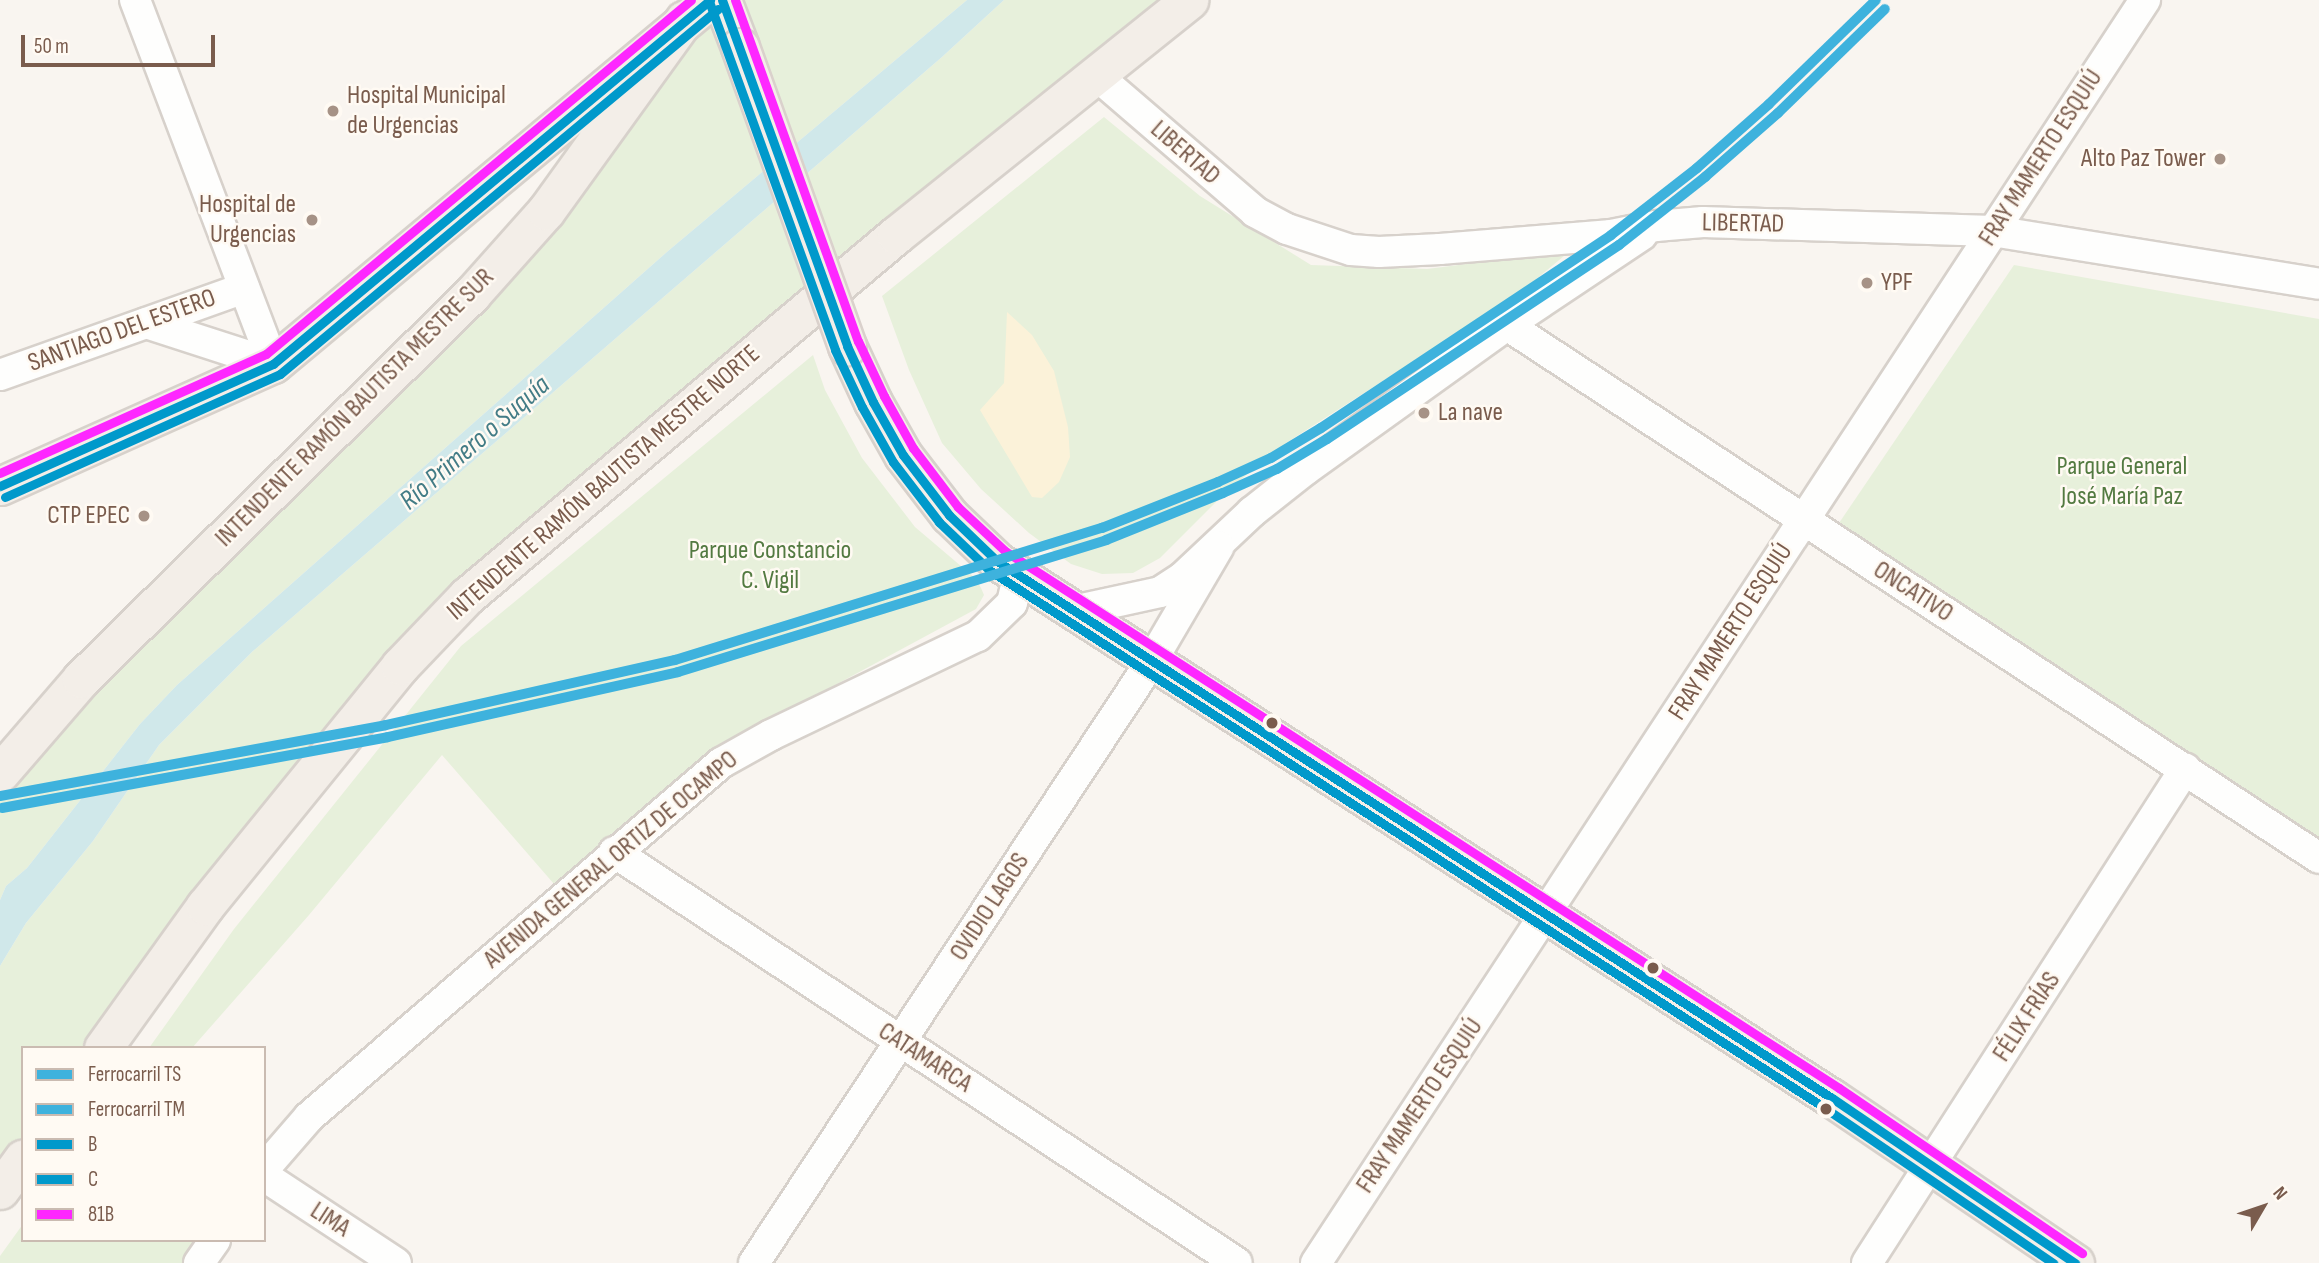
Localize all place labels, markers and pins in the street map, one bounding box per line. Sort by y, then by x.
place label: Hospital Municipal de Urgencias [347,80,506,142]
marker: Hospital Municipal de Urgencias [325,103,341,119]
place label: Alto Paz Tower [2081,143,2206,175]
marker: Alto Paz Tower [2212,151,2228,167]
place label: Hospital de Urgencias [199,189,296,250]
marker: Hospital de Urgencias [302,210,322,230]
place label: YPF [1881,267,1913,299]
marker: YPF [1859,275,1875,291]
place label: La nave [1438,397,1503,429]
marker: La nave [1416,405,1432,421]
place label: CTP EPEC [47,500,130,532]
marker: CTP EPEC [136,508,152,524]
unlabelled marker [1265,716,1279,730]
unlabelled marker [1646,961,1660,975]
unlabelled marker [1819,1102,1833,1116]

